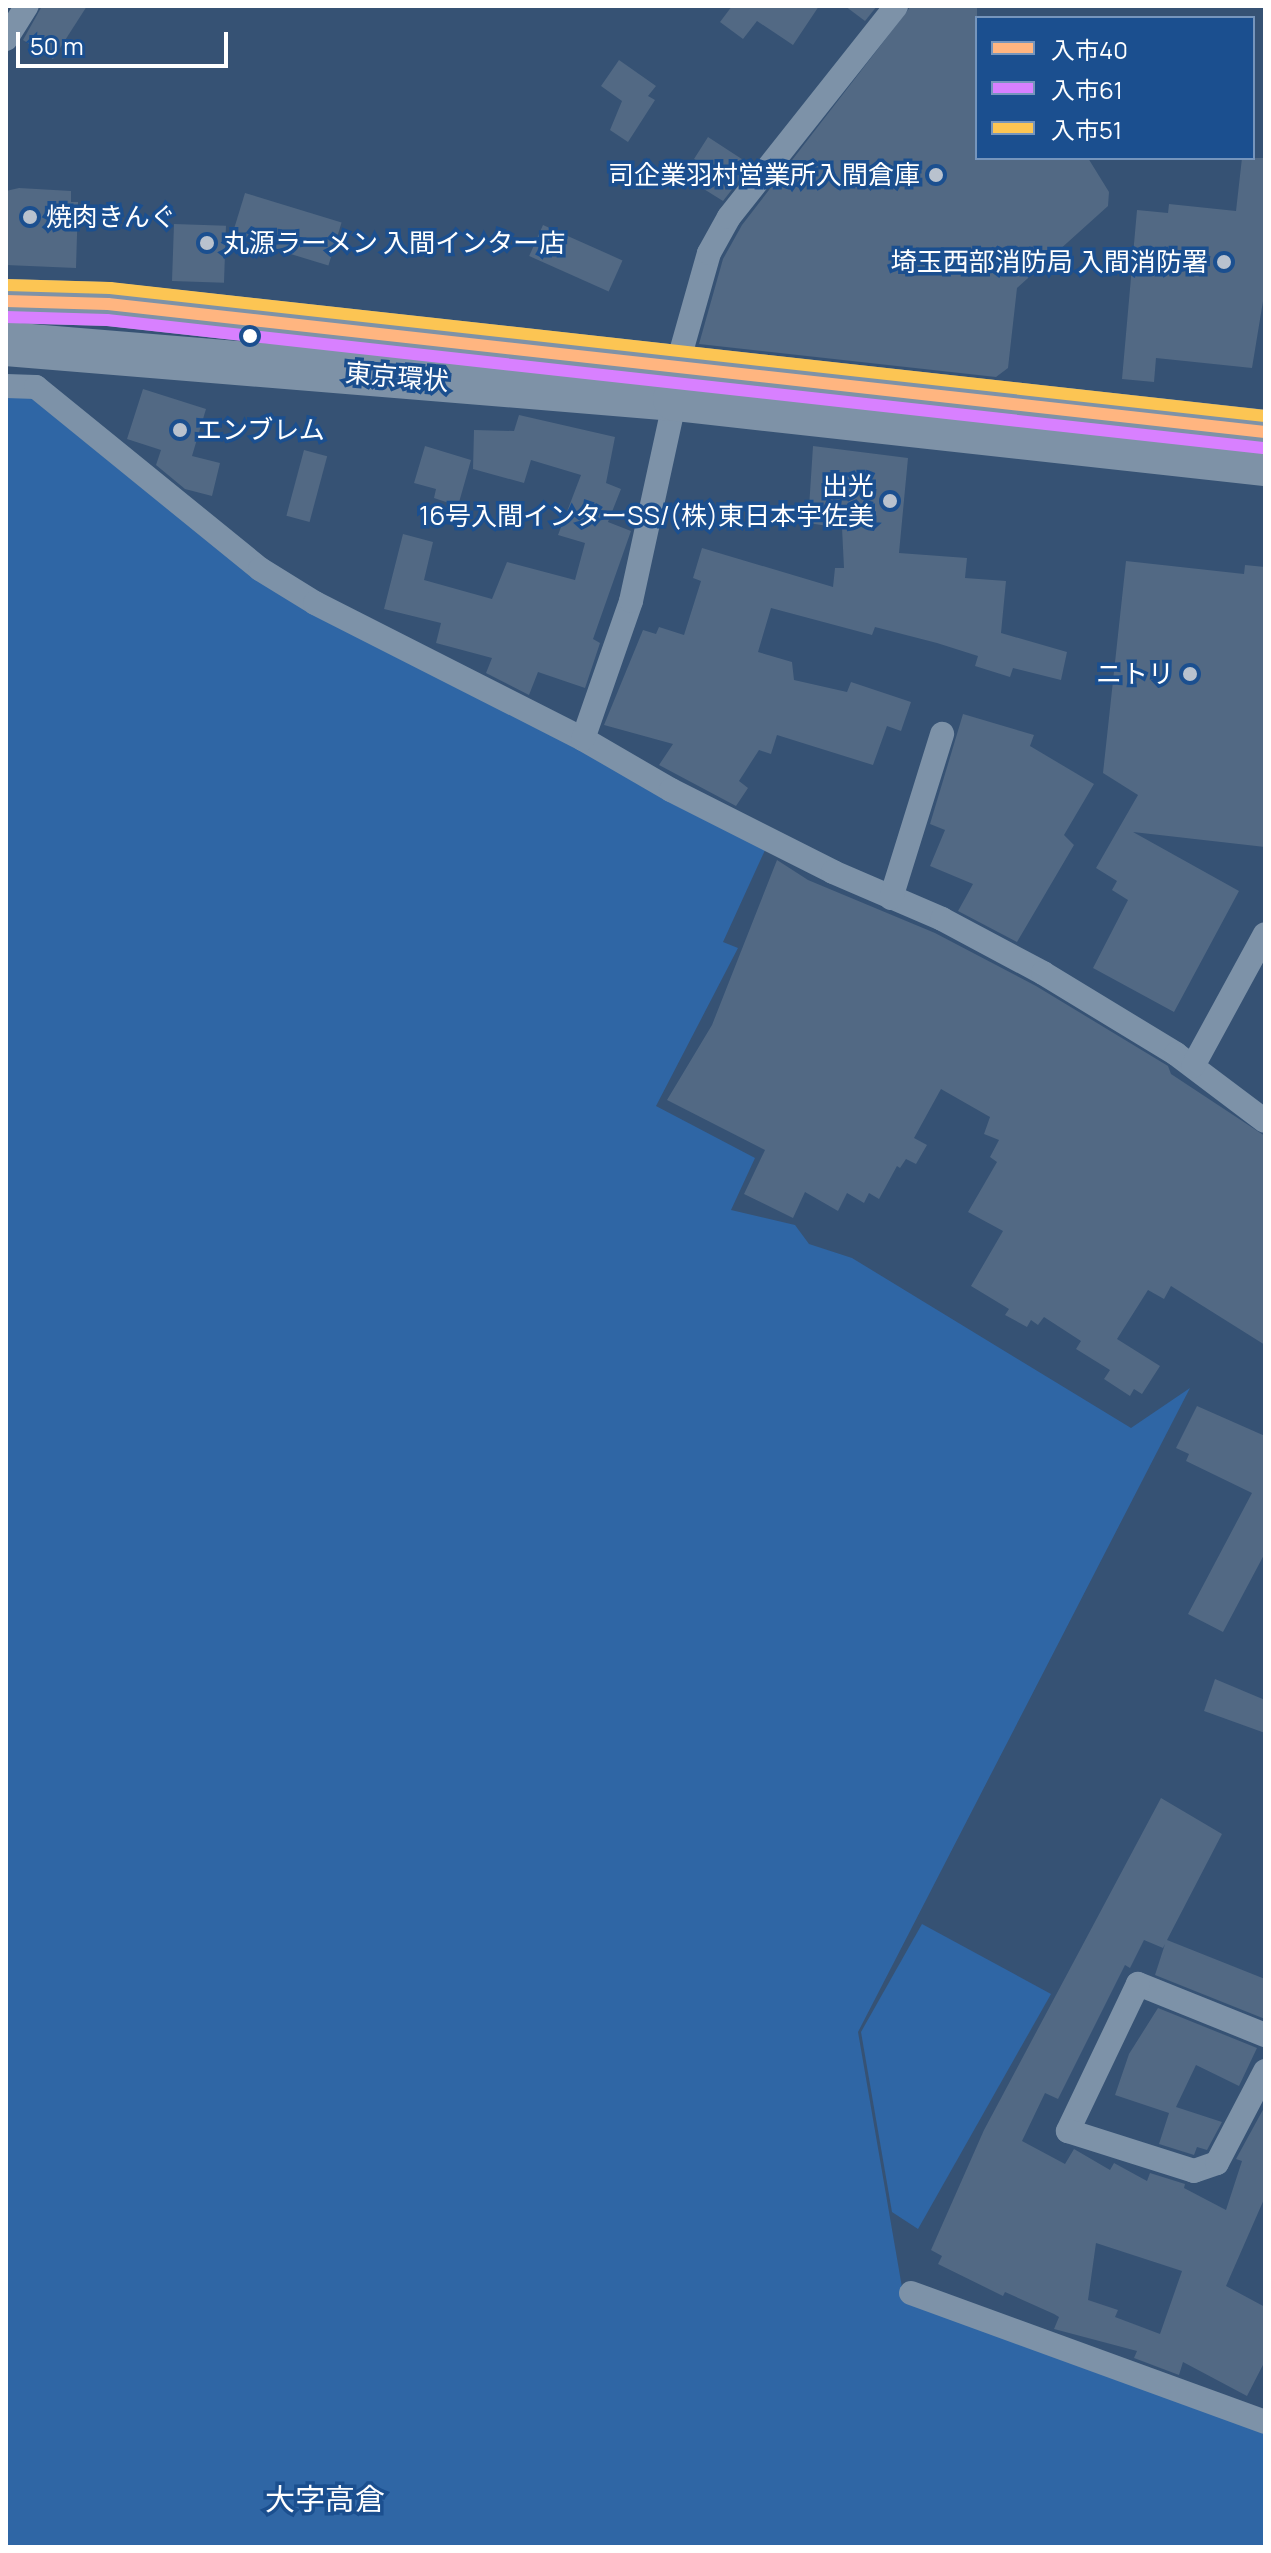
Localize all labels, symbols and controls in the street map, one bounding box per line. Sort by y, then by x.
scale bar [20,16,232,66]
legend [975,16,1255,160]
text: 50 m [30,29,84,62]
text: 入市40 [1051,33,1128,66]
text: 入市61 [1051,73,1123,106]
text: 入市51 [1051,113,1122,146]
place label: 司企業羽村営業所入間倉庫 [608,159,920,191]
marker: 司企業羽村営業所入間倉庫 [927,166,945,184]
place label: 焼肉きんぐ [46,201,176,233]
marker: 焼肉きんぐ [21,208,39,226]
place label: 丸源ラーメン 入間インター店 [223,227,566,259]
marker: 丸源ラーメン 入間インター店 [198,234,216,252]
place label: 埼玉西部消防局 入間消防署 [891,246,1208,278]
marker: 埼玉西部消防局 入間消防署 [1215,253,1233,271]
unlabelled marker [242,328,258,344]
street label: 東京環状 [344,357,450,397]
place label: エンブレム [196,414,326,446]
marker: エンブレム [171,421,189,439]
place label: 出光 16号入間インターSS/(株)東日本宇佐美 [419,470,874,532]
marker: 出光 16号入間インターSS/(株)東日本宇佐美 [881,492,899,510]
place label: ニトリ [1096,658,1174,690]
marker: ニトリ [1181,665,1199,683]
district label: 大字高倉 [265,2481,385,2517]

